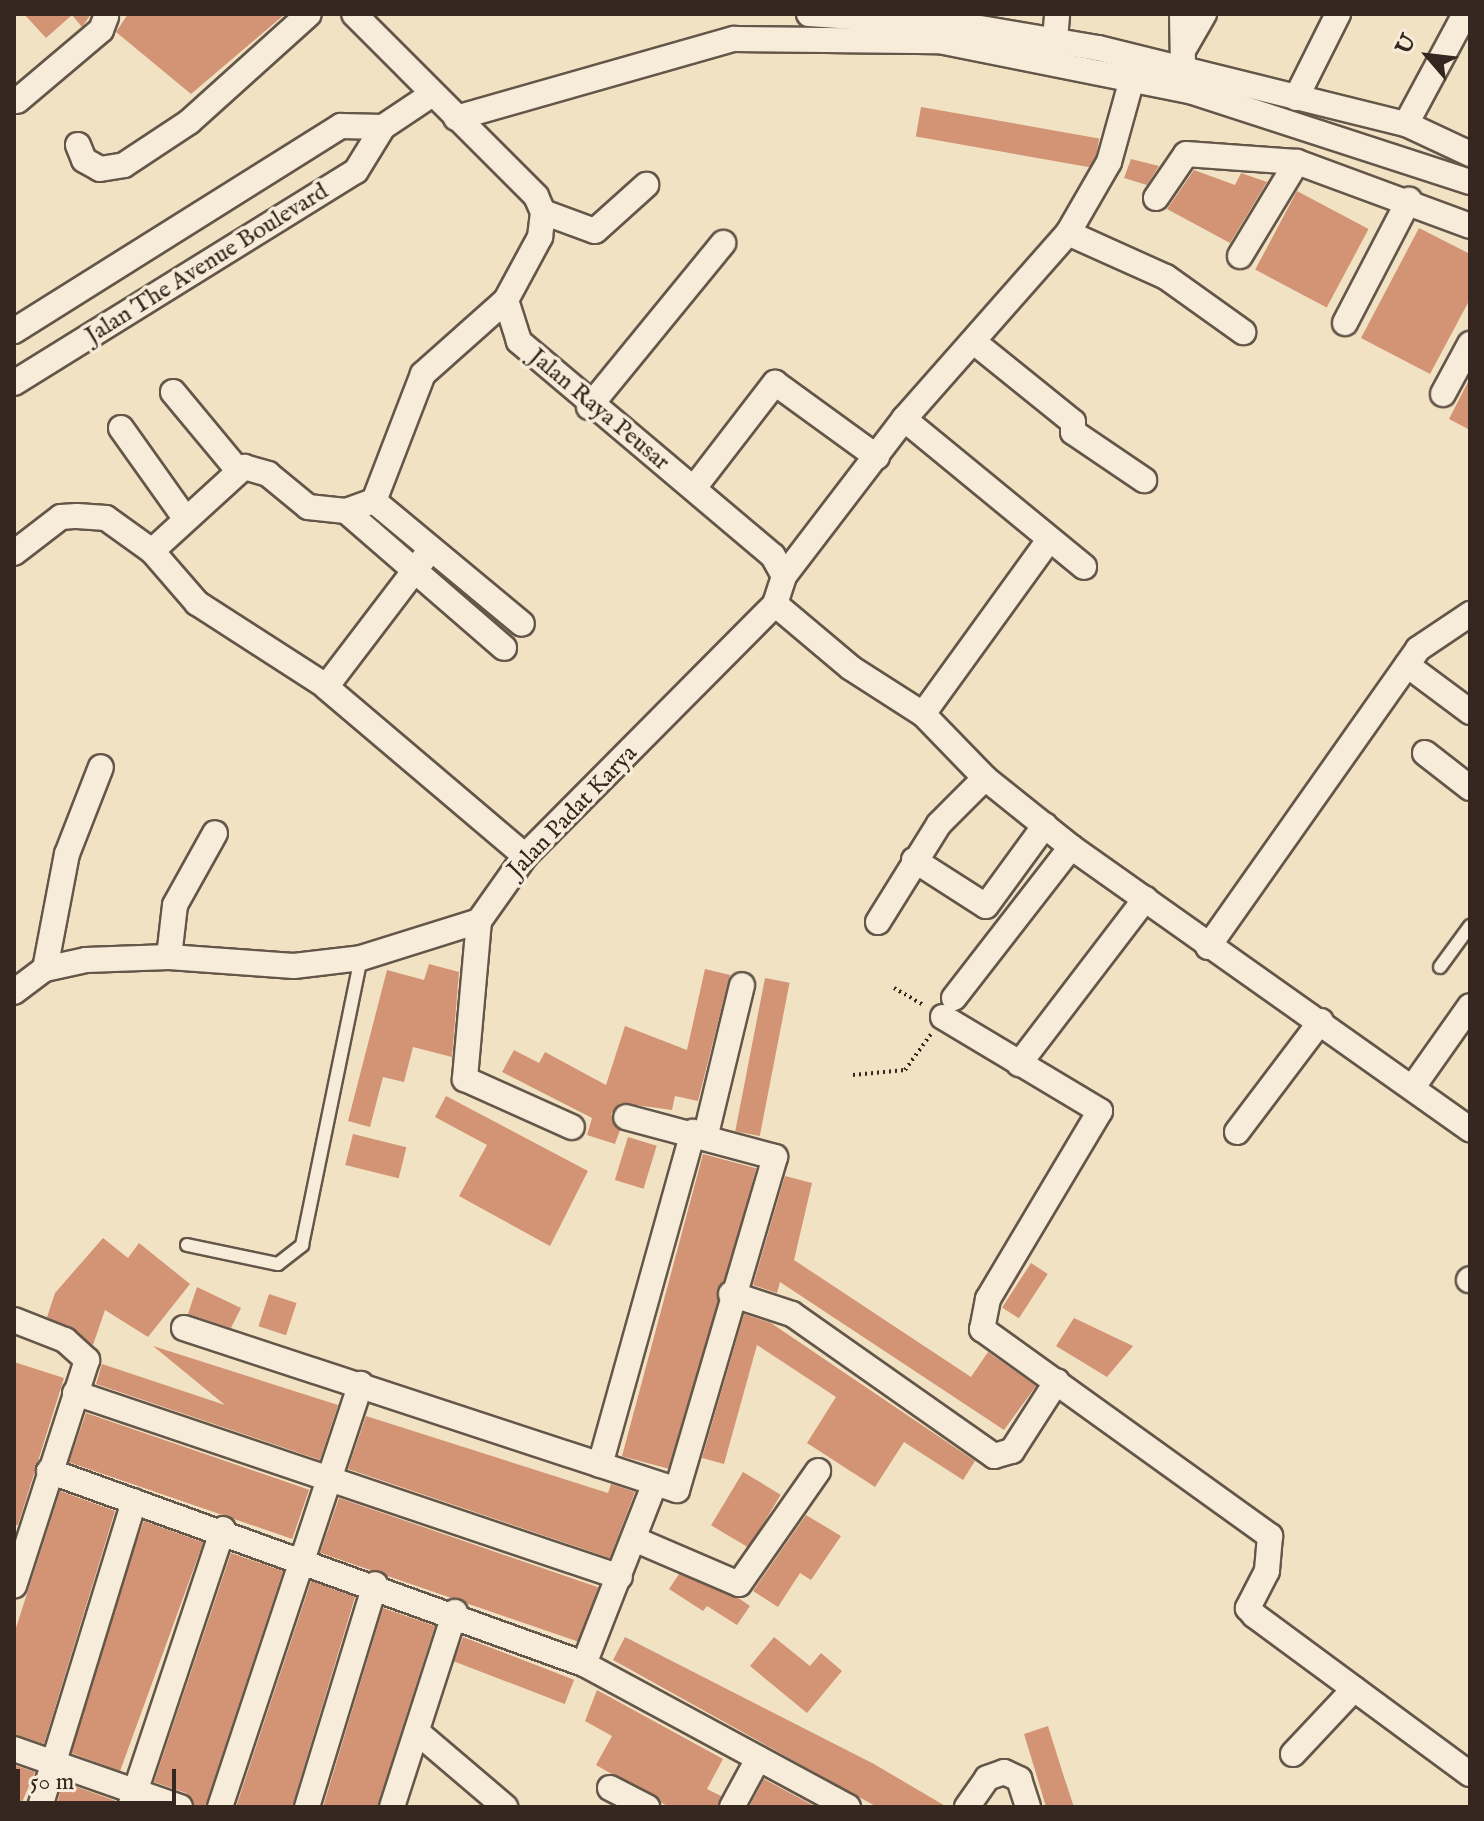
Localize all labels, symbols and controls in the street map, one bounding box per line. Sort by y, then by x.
north arrow [1388,16,1468,96]
text: U [1390,30,1424,60]
street label: Jalan The Avenue Boulevard [80,177,334,351]
street label: Jalan Raya Peusar [523,343,675,477]
street label: Jalan Padat Karya [502,740,644,884]
scale bar [20,1753,180,1803]
text: 50 m [30,1767,74,1798]

